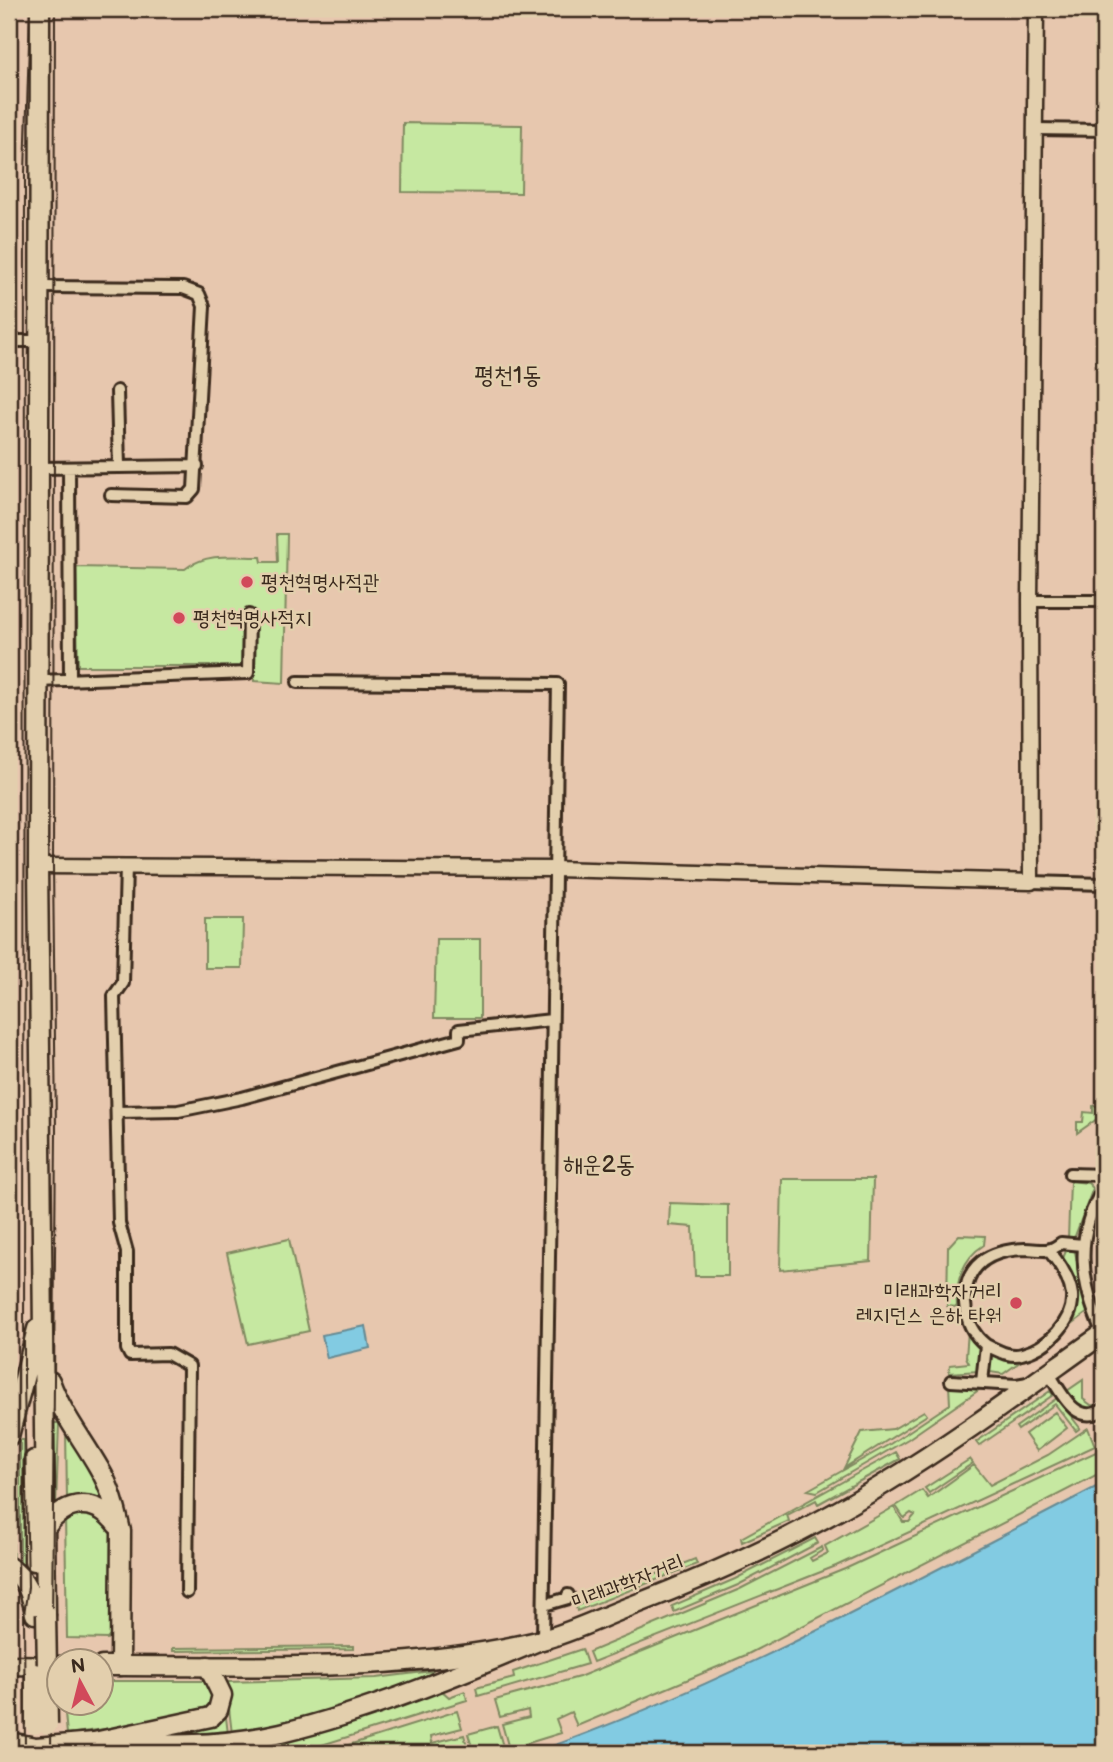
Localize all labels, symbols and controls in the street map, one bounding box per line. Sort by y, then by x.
district label: 평천1동 [474,361,542,390]
place label: 평천혁명사적관 [261,570,379,595]
marker: 평천혁명사적관 [239,574,255,590]
place label: 평천혁명사적지 [193,606,311,631]
marker: 평천혁명사적지 [171,610,187,626]
district label: 해운2동 [563,1150,635,1179]
place label: 미래과학자거리 레지던스 은하 타워 [855,1279,1002,1328]
marker: 미래과학자거리 레지던스 은하 타워 [1008,1295,1024,1311]
street label: 미래과학자거리 [568,1549,688,1615]
north arrow [46,1646,116,1716]
text: N [70,1654,87,1679]

